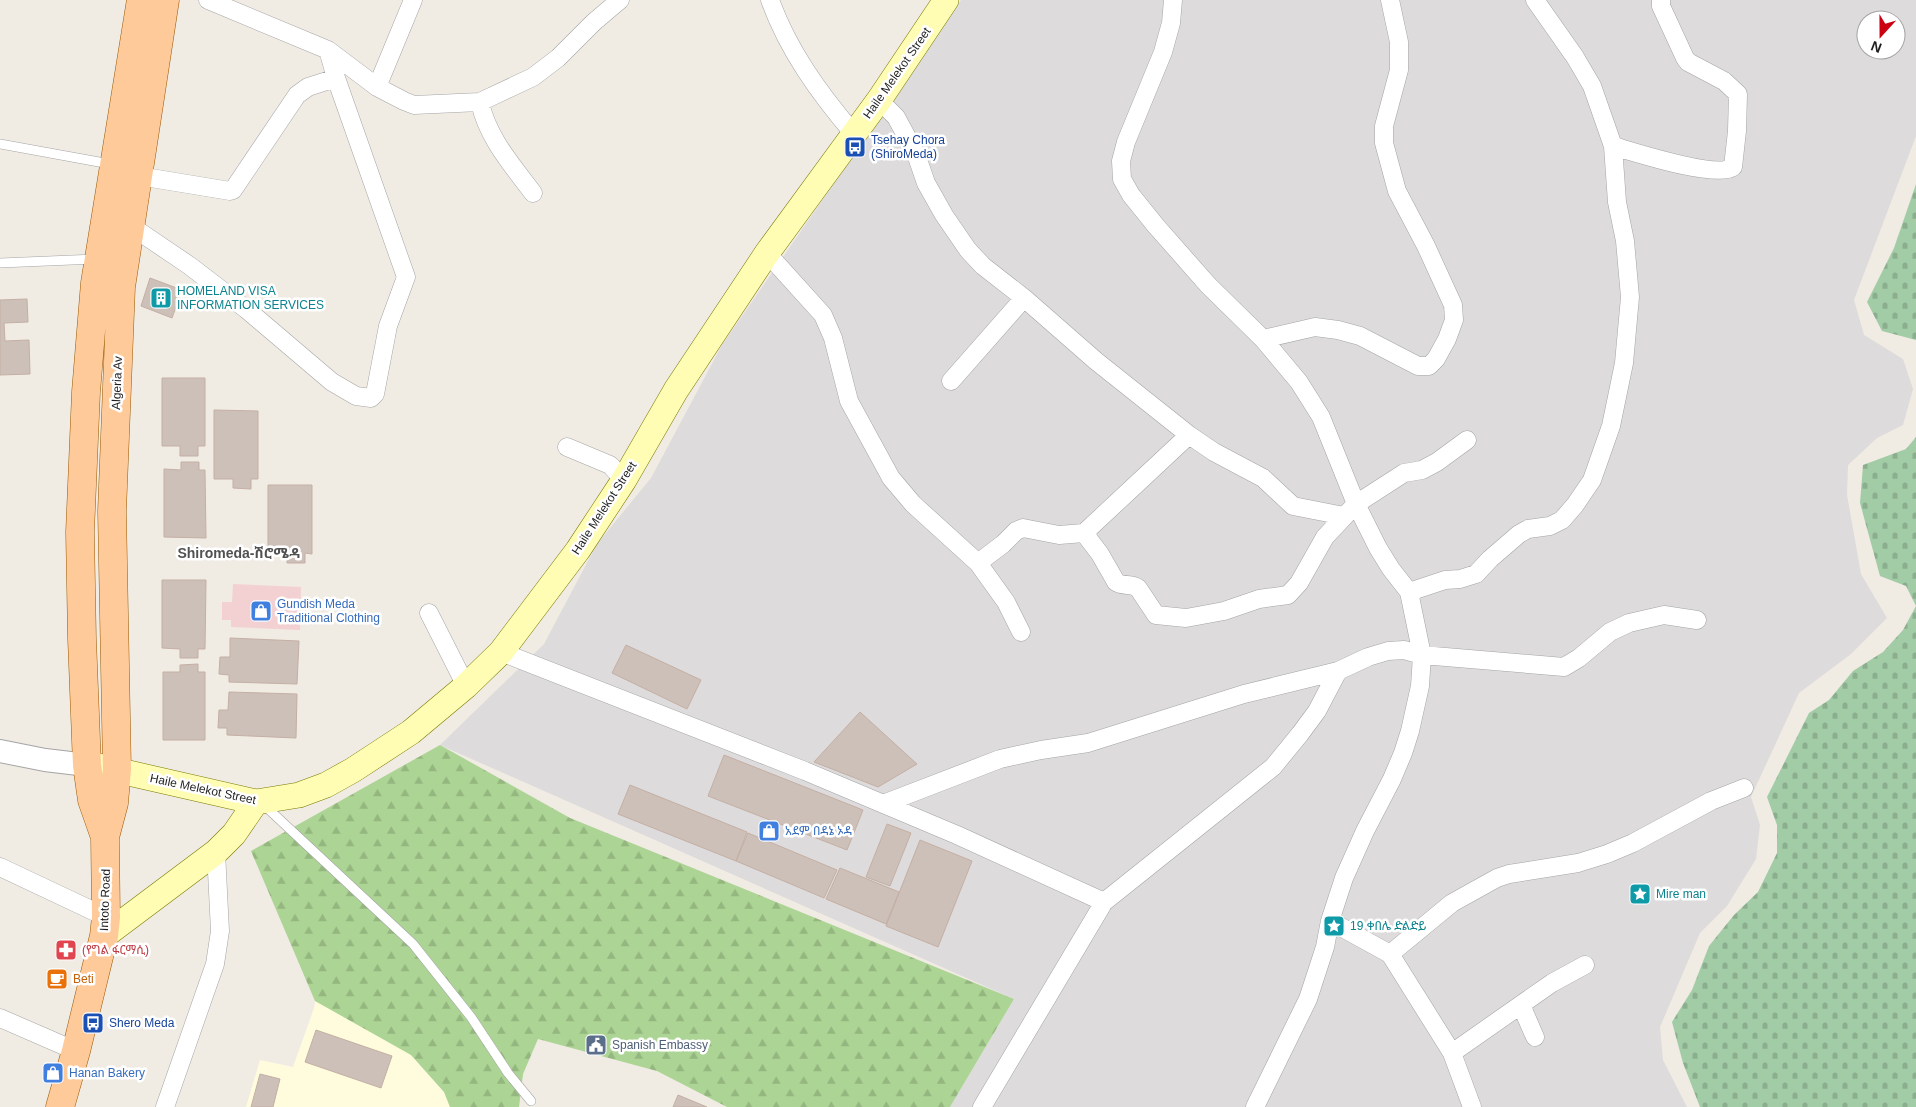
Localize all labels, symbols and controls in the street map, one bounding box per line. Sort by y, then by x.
north arrow [1856,10,1906,60]
street label: Haile Melekot Street [860,24,934,121]
text: N [1869,38,1884,56]
place label: Tsehay Chora (ShiroMeda) [871,133,945,161]
bus stop icon: Tsehay Chora (ShiroMeda) [843,135,867,159]
place label: HOMELAND VISA INFORMATION SERVICES [177,284,324,312]
building icon: HOMELAND VISA INFORMATION SERVICES [149,286,173,310]
street label: Algeria Av [109,356,125,410]
street label: Haile Melekot Street [569,458,640,557]
district label: Shiromeda-ሽሮሜዳ [177,545,301,561]
place label: Gundish Meda Traditional Clothing [277,597,380,625]
shop icon: Gundish Meda Traditional Clothing [249,599,273,623]
street label: Haile Melekot Street [149,771,258,807]
shop icon: አደም በዳኔ ኦዳ [757,819,781,843]
place label: አደም በዳኔ ኦዳ [785,824,852,838]
street label: Intoto Road [97,869,113,931]
place icon: Mire man [1628,882,1652,906]
place label: Mire man [1656,887,1706,901]
place icon: 19 ቀበሌ ድልድይ [1322,914,1346,938]
place label: 19 ቀበሌ ድልድይ [1350,919,1427,933]
pharmacy icon: (የግል ፋርማሲ) [54,938,78,962]
place label: (የግል ፋርማሲ) [82,943,149,957]
cafe icon: Beti [45,967,69,991]
place label: Beti [73,972,94,986]
bus stop icon: Shero Meda [81,1011,105,1035]
place label: Shero Meda [109,1016,175,1030]
public building icon: Spanish Embassy [584,1033,608,1057]
place label: Spanish Embassy [612,1038,708,1052]
shop icon: Hanan Bakery [41,1061,65,1085]
place label: Hanan Bakery [69,1066,145,1080]

